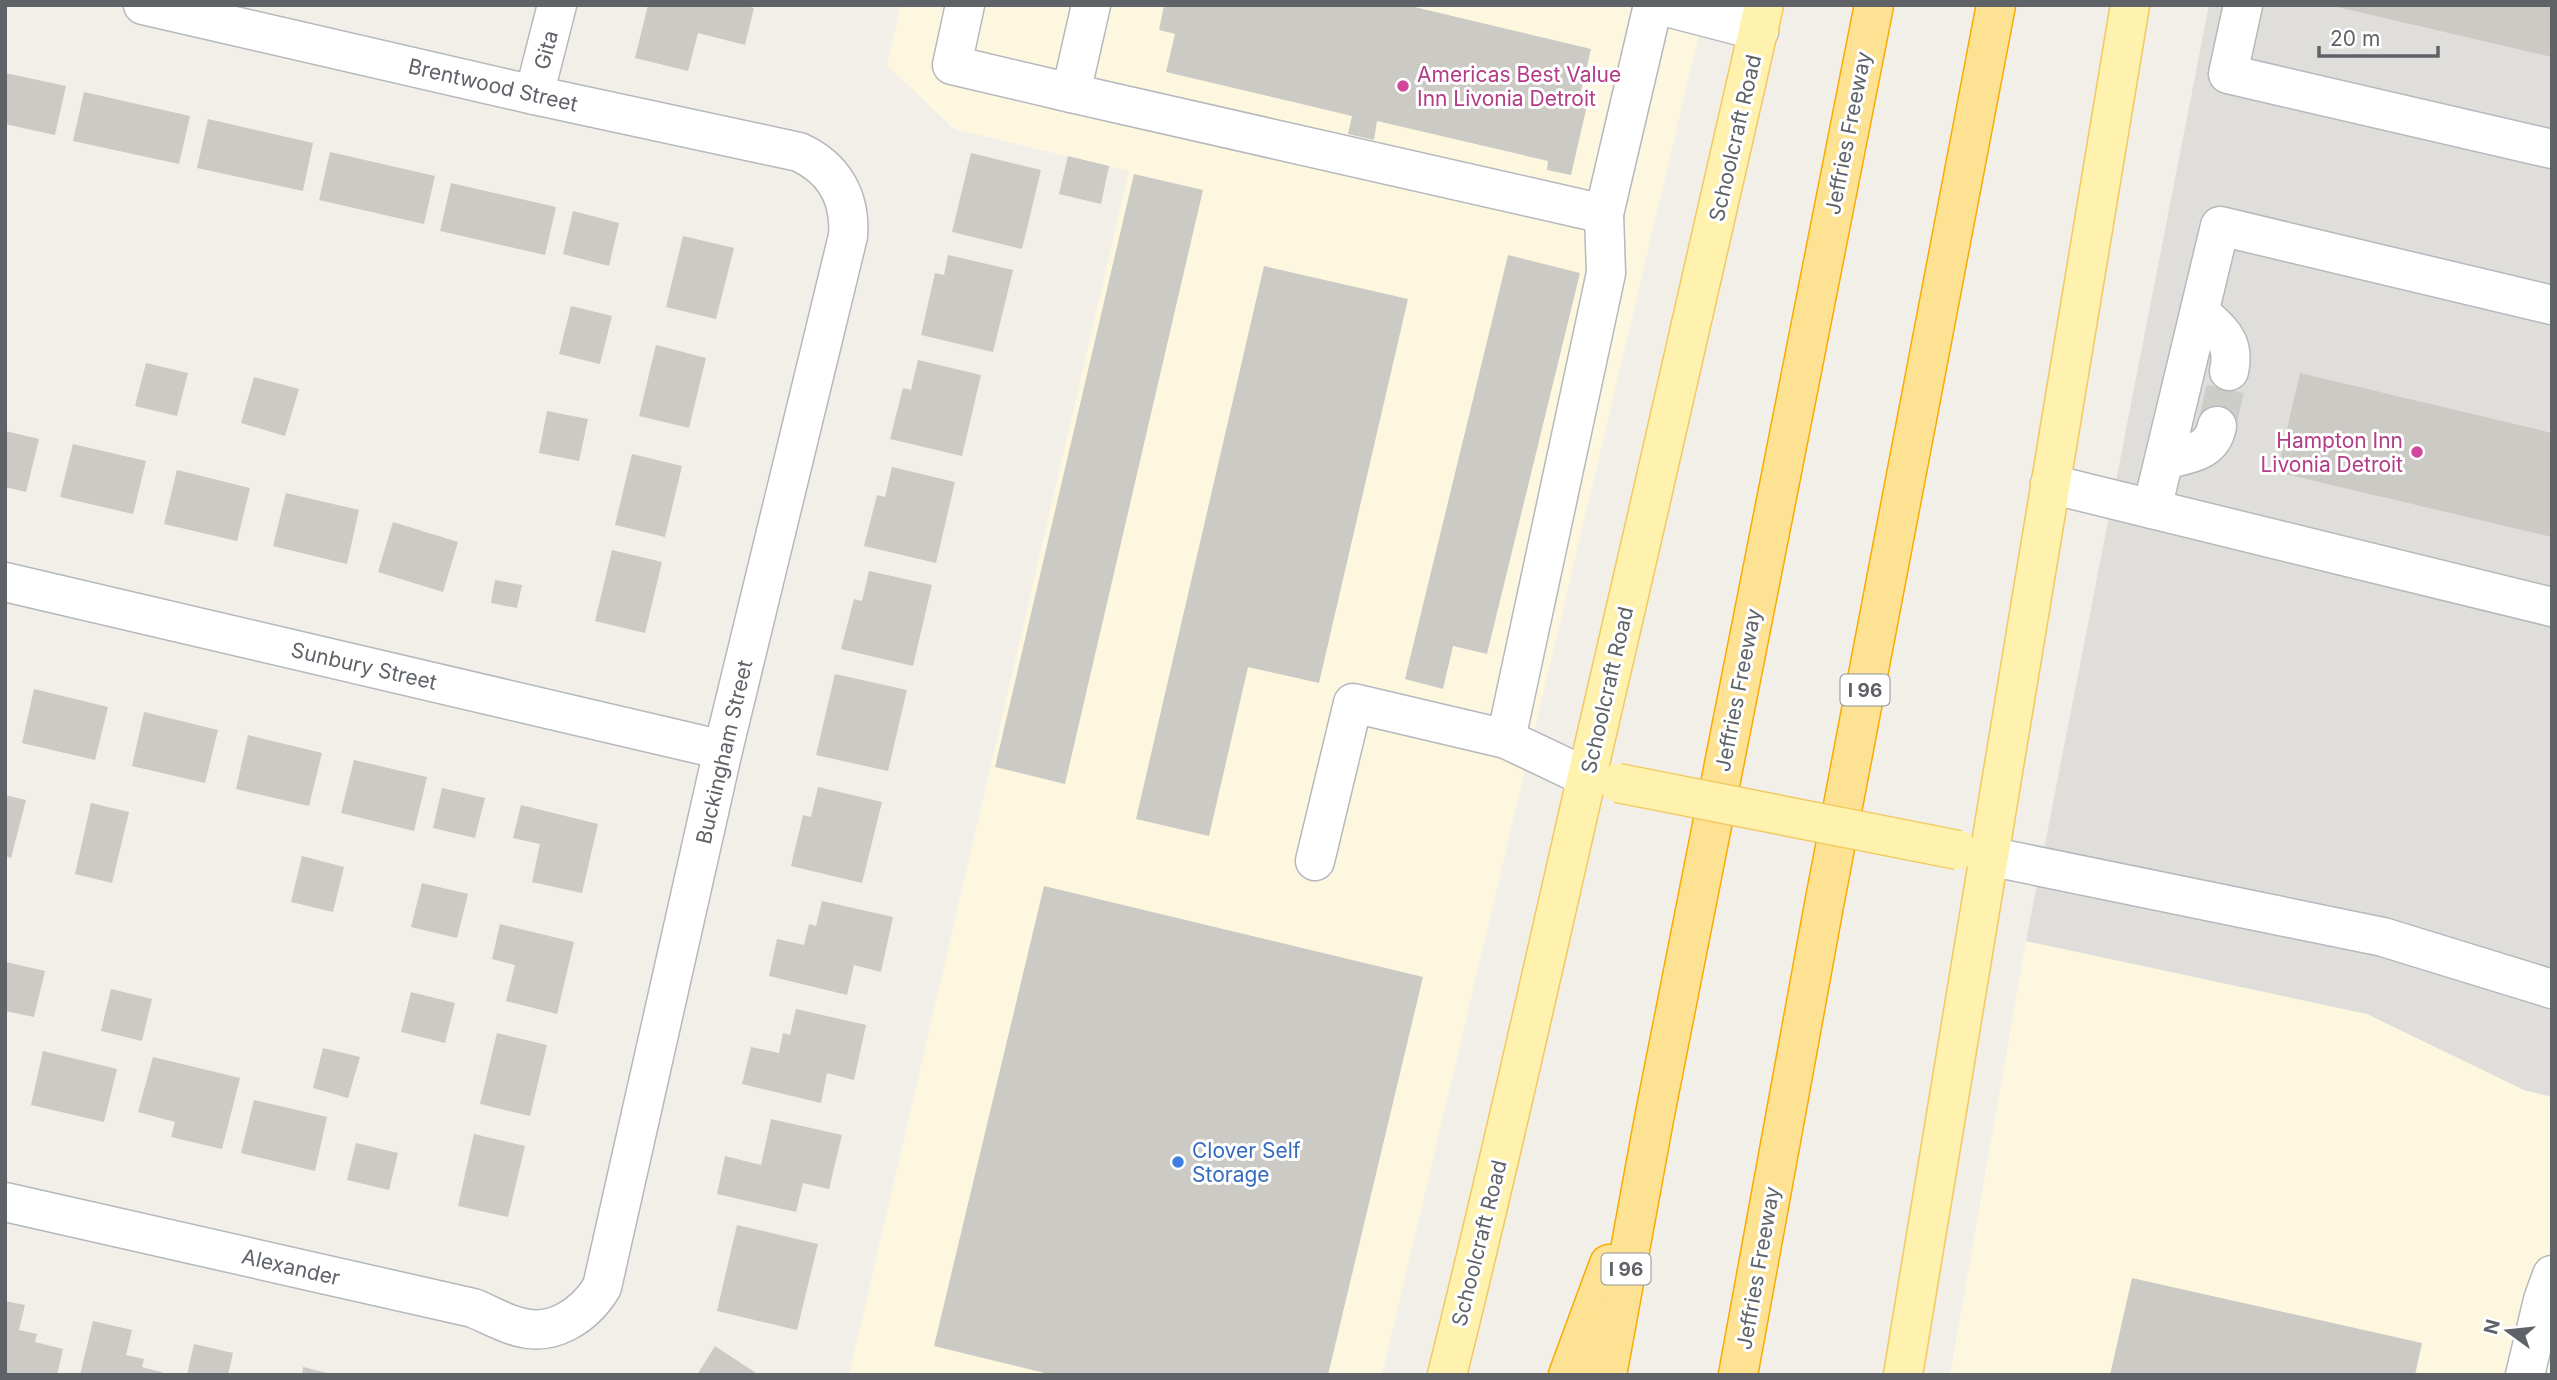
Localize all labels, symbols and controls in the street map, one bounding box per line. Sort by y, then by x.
scale bar [2319,14,2438,58]
text: 20 m [2330,26,2380,51]
street label: Gita [529,28,563,72]
street label: Jeffries Freeway [1820,49,1876,217]
street label: Schoolcraft Road [1704,52,1766,224]
street label: Brentwood Street [406,53,580,117]
place label: Americas Best Value Inn Livonia Detroit [1417,62,1621,111]
marker: Americas Best Value Inn Livonia Detroit [1395,78,1411,94]
place label: Hampton Inn Livonia Detroit [2260,428,2403,477]
marker: Hampton Inn Livonia Detroit [2409,444,2425,460]
street label: Schoolcraft Road [1576,604,1638,776]
street label: Jeffries Freeway [1710,606,1766,774]
street label: Sunbury Street [289,637,439,695]
street label: Buckingham Street [691,658,757,846]
road number: I 96 [1840,674,1890,706]
place label: Clover Self Storage [1192,1138,1301,1187]
marker: Clover Self Storage [1170,1154,1186,1170]
street label: Schoolcraft Road [1446,1157,1512,1329]
street label: Jeffries Freeway [1731,1184,1785,1352]
street label: Alexander [239,1244,343,1290]
road number: I 96 [1602,1254,1650,1284]
north arrow [2473,1296,2543,1366]
text: N [2479,1317,2505,1337]

